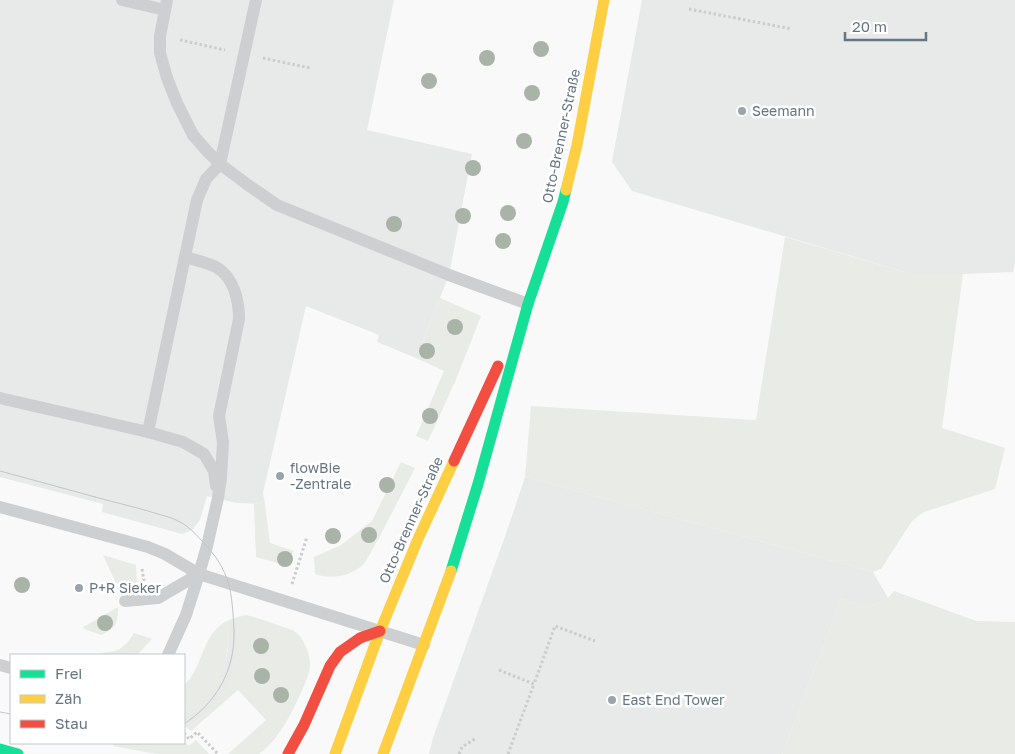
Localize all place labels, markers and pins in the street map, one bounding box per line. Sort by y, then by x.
place label: Seemann [752,102,815,119]
marker: Seemann [736,105,748,117]
place label: flowBie -Zentrale [290,459,351,492]
marker: flowBie -Zentrale [274,470,286,482]
place label: P+R Sieker [89,579,161,596]
marker: P+R Sieker [73,582,85,594]
place label: East End Tower [622,691,725,708]
marker: East End Tower [606,694,618,706]

